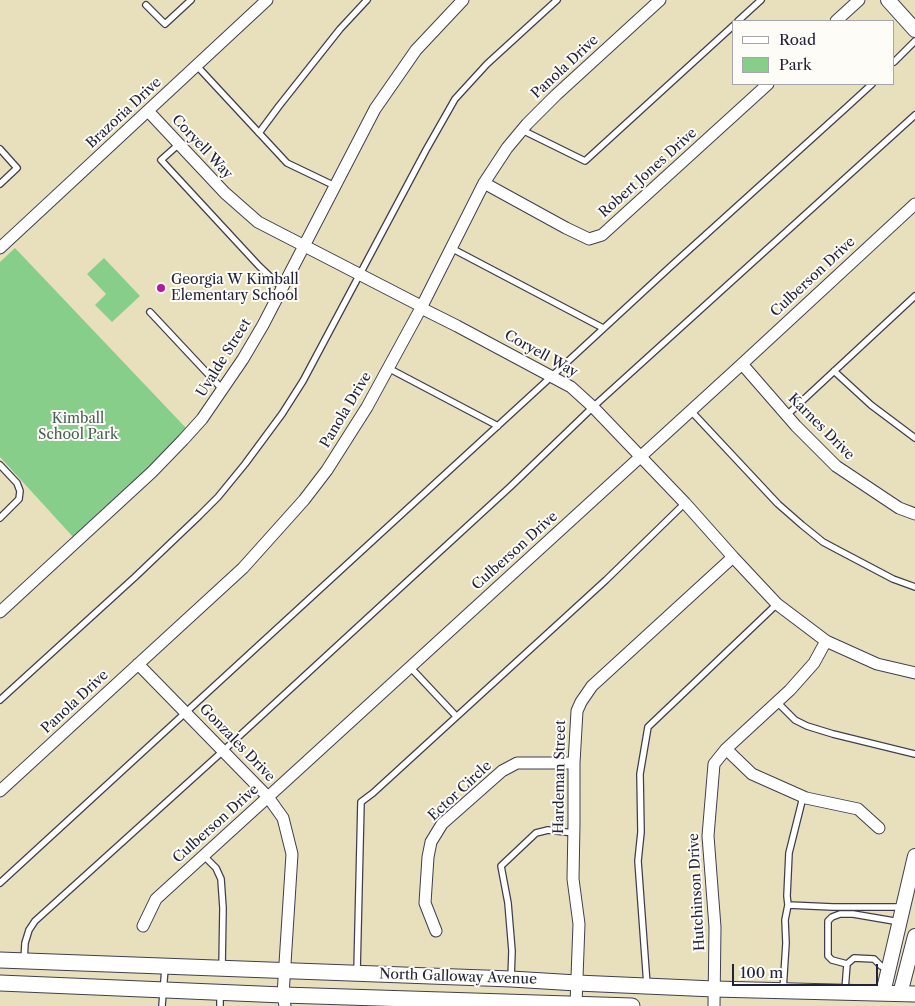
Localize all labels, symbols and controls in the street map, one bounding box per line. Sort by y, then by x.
legend [732,20,895,85]
text: Road [779,30,816,49]
street label: Panola Drive [528,32,602,102]
text: Park [779,55,812,74]
street label: Brazoria Drive [83,74,165,152]
street label: Coryell Way [168,111,236,183]
street label: Robert Jones Drive [596,125,700,221]
street label: Culberson Drive [767,234,859,320]
place label: Georgia W Kimball Elementary School [171,272,299,304]
marker: Georgia W Kimball Elementary School [155,282,167,294]
street label: Uvalde Street [193,316,255,400]
street label: Coryell Way [501,327,581,381]
street label: Panola Drive [317,369,375,451]
street label: Karnes Drive [784,390,858,464]
park label: Kimball School Park [38,411,118,444]
street label: Culberson Drive [469,508,561,594]
street label: Panola Drive [38,667,112,737]
street label: Gonzales Drive [196,701,278,785]
street label: Hardeman Street [551,720,569,834]
street label: Ector Circle [425,757,495,825]
street label: Culberson Drive [170,781,262,867]
street label: Hutchinson Drive [686,833,708,951]
scale bar [735,954,881,986]
text: 100 m [740,963,783,982]
street label: North Galloway Avenue [379,966,537,988]

